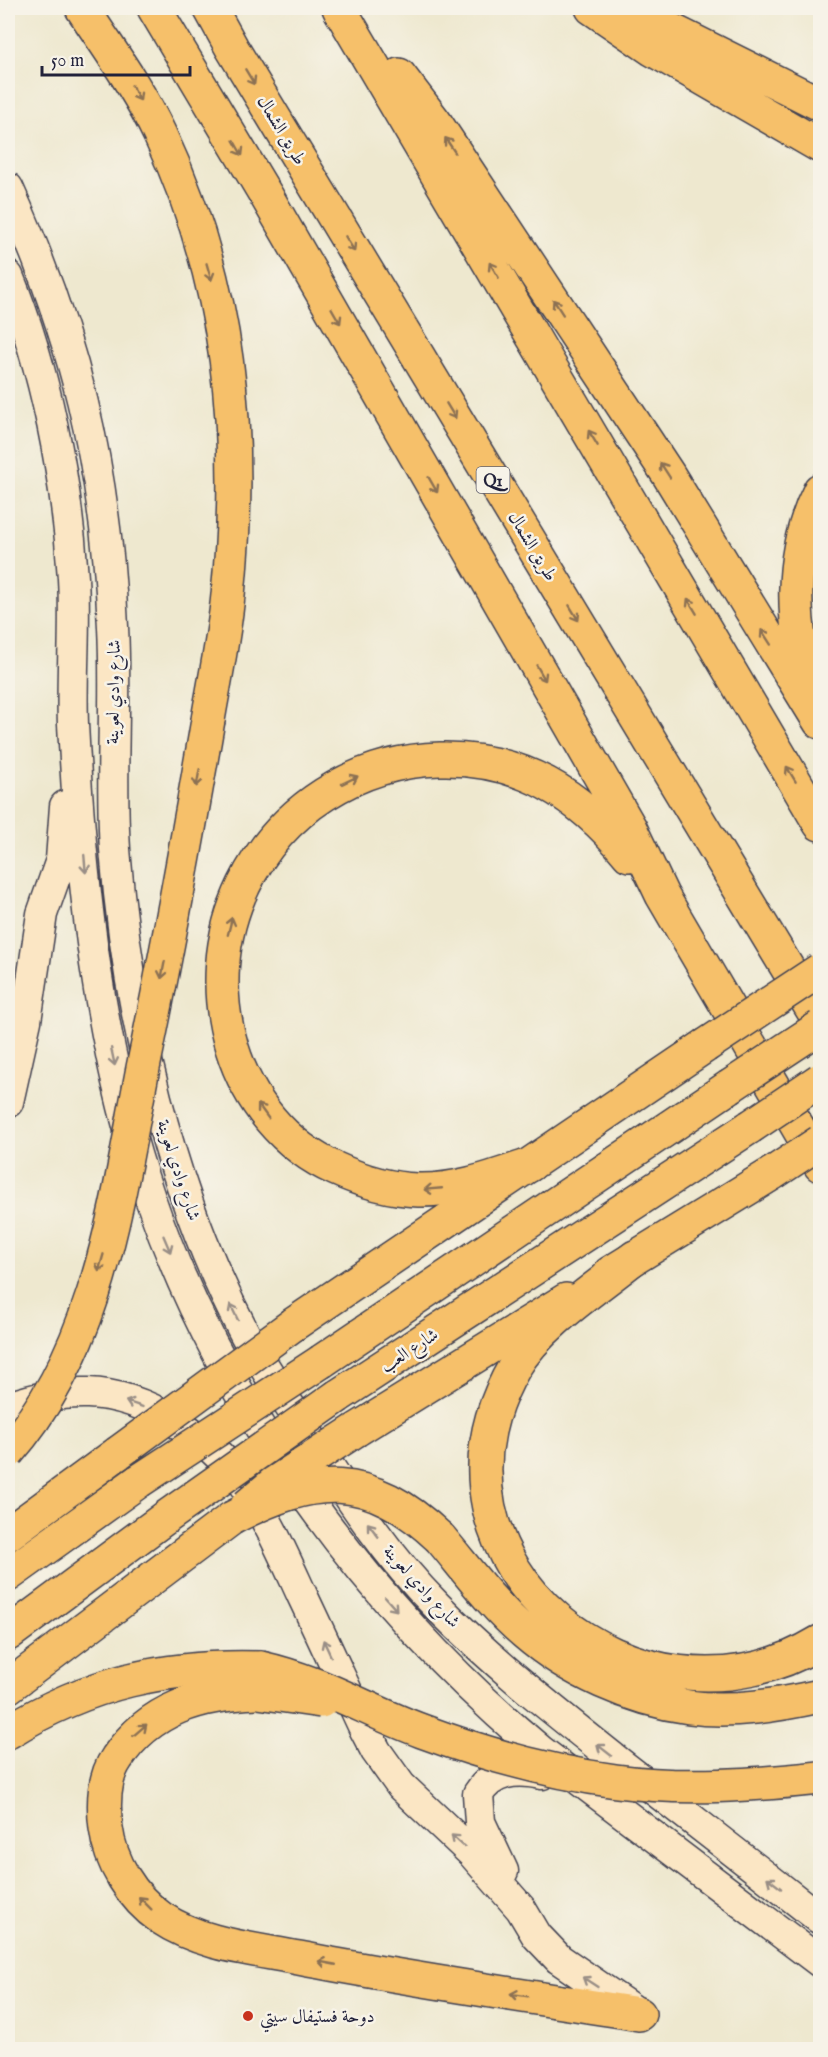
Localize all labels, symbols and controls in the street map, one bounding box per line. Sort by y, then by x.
scale bar [42,39,190,77]
text: 50 m [51,50,84,73]
one-way arrow [244,68,256,85]
one-way arrow [130,84,142,101]
street label: طريق الشمال [251,92,311,170]
one-way arrow [444,136,457,153]
one-way arrow [233,139,245,156]
one-way arrow [345,235,357,252]
one-way arrow [487,262,499,279]
one-way arrow [204,263,215,282]
one-way arrow [552,299,564,316]
one-way arrow [331,307,342,325]
one-way arrow [446,402,458,419]
one-way arrow [586,430,598,447]
one-way arrow [659,462,671,479]
road number: Q1 [476,467,510,493]
one-way arrow [428,476,439,494]
street label: طريق الشمال [502,508,562,586]
one-way arrow [685,598,697,615]
one-way arrow [568,604,580,621]
one-way arrow [760,629,772,646]
street label: شارع وادي لعوينة [102,639,129,745]
one-way arrow [535,664,547,681]
one-way arrow [784,766,796,783]
one-way arrow [193,768,204,787]
one-way arrow [340,773,358,785]
one-way arrow [80,854,91,874]
one-way arrow [225,916,237,935]
one-way arrow [157,959,168,979]
one-way arrow [108,1047,119,1066]
one-way arrow [257,1104,269,1120]
street label: شارع وادي لعوينة [149,1117,205,1224]
one-way arrow [424,1184,444,1195]
one-way arrow [162,1234,173,1253]
one-way arrow [95,1253,106,1272]
one-way arrow [228,1303,240,1321]
street label: شارع العب [376,1324,444,1380]
one-way arrow [126,1397,144,1408]
one-way arrow [366,1522,379,1538]
street label: شارع وادي لعوينة [376,1540,464,1635]
one-way arrow [385,1596,398,1612]
one-way arrow [320,1639,332,1657]
one-way arrow [132,1724,148,1737]
one-way arrow [596,1744,612,1757]
one-way arrow [451,1833,466,1848]
one-way arrow [767,1877,783,1890]
one-way arrow [138,1895,152,1910]
one-way arrow [318,1957,337,1968]
one-way arrow [583,1976,599,1988]
one-way arrow [510,1989,530,2000]
place label: دوحة فستيفال سيتي [260,2006,375,2033]
marker: دوحة فستيفال سيتي [241,2009,255,2023]

